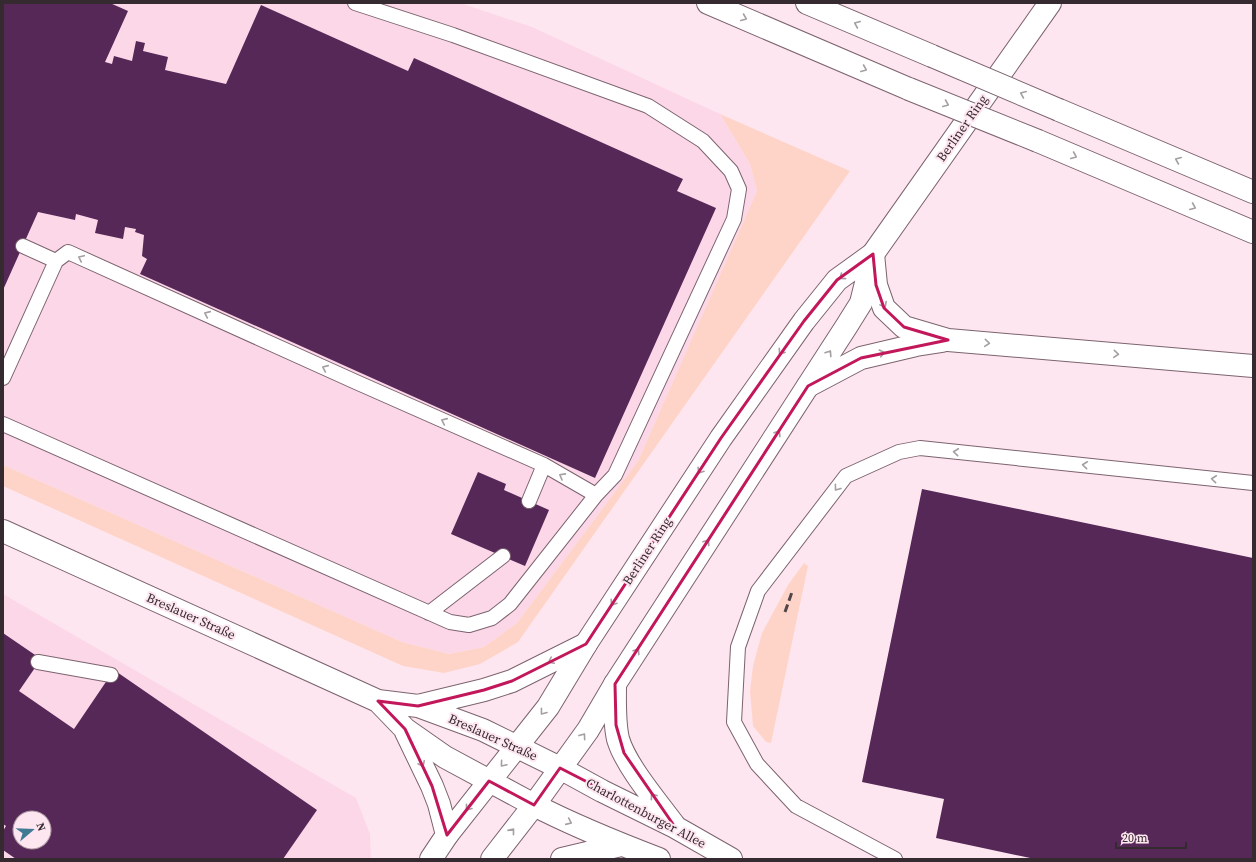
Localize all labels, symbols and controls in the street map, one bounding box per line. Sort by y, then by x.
one-way arrow [741,14,748,22]
one-way arrow [854,21,862,29]
one-way arrow [860,65,867,73]
street label: Berliner Ring [933,91,991,165]
one-way arrow [1020,91,1027,99]
one-way arrow [942,99,949,107]
one-way arrow [1069,151,1077,159]
one-way arrow [1175,157,1182,165]
one-way arrow [1189,202,1197,210]
one-way arrow [78,255,85,263]
one-way arrow [839,272,846,279]
one-way arrow [879,301,887,308]
one-way arrow [204,311,211,319]
one-way arrow [984,339,990,348]
one-way arrow [779,348,786,355]
one-way arrow [1113,349,1119,358]
one-way arrow [825,350,832,357]
one-way arrow [879,350,885,358]
one-way arrow [322,365,329,373]
one-way arrow [441,418,449,426]
one-way arrow [773,430,781,437]
one-way arrow [953,447,959,456]
one-way arrow [1082,461,1088,470]
one-way arrow [698,466,705,473]
one-way arrow [559,473,566,480]
one-way arrow [1211,475,1217,484]
one-way arrow [835,484,842,491]
street label: Berliner Ring [619,513,675,588]
one-way arrow [702,539,710,546]
street label: Breslauer Straße [144,589,239,643]
one-way arrow [610,599,618,606]
one-way arrow [632,648,639,655]
one-way arrow [548,656,556,664]
one-way arrow [541,708,548,715]
street label: Breslauer Straße [446,710,541,764]
one-way arrow [578,733,586,740]
one-way arrow [500,759,507,766]
one-way arrow [417,760,425,767]
street label: Charlottenburger Allee [583,774,709,852]
one-way arrow [650,793,657,800]
one-way arrow [466,804,473,811]
north arrow [12,810,52,850]
one-way arrow [565,818,572,826]
text: N [33,821,49,833]
scale bar [1116,824,1186,850]
one-way arrow [508,829,515,836]
text: 20 m [1122,830,1148,846]

